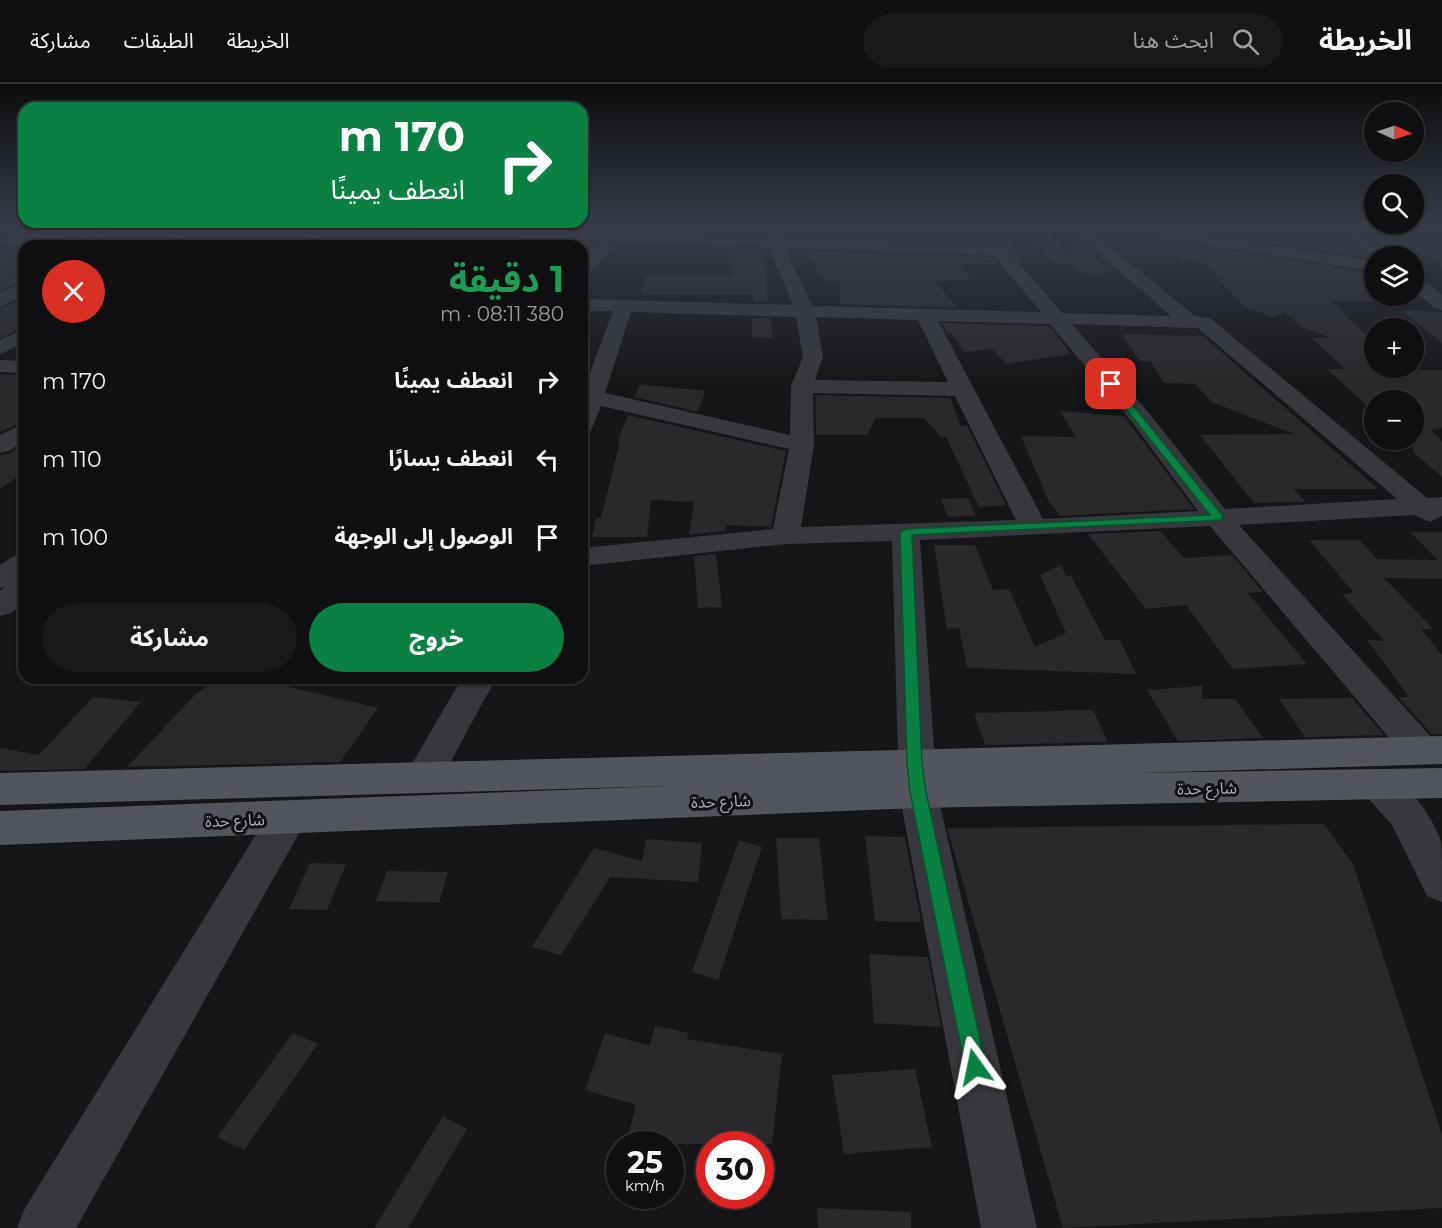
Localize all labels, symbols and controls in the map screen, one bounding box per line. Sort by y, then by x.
search box [863,14,1283,68]
text: الخريطة [1319,23,1412,57]
icon: search [1229,25,1262,58]
text: ابحث هنا [1132,27,1214,54]
text: مشاركة [30,28,91,53]
text: الطبقات [124,28,194,53]
text: الخريطة [227,28,290,53]
north arrow [1364,102,1424,162]
map controls [1364,102,1424,450]
text: 170 m [339,110,465,162]
icon: right [486,126,564,204]
text: انعطف يمينًا [330,173,465,206]
button: search [1364,174,1424,234]
button: layers [1364,246,1424,306]
text: 1 دقيقة [449,257,564,301]
button: close [42,260,105,323]
text: 380 m · 08:11 [440,302,564,326]
button: + [1364,318,1424,378]
pin [1085,358,1136,409]
icon: right [531,365,564,398]
text: انعطف يمينًا [394,367,513,394]
icon: arrive [1094,367,1127,400]
text: 170 m [42,368,106,395]
button: − [1364,390,1424,450]
icon: left [531,443,564,476]
text: انعطف يسارًا [389,445,513,472]
text: 110 m [42,446,102,473]
icon: arrive [531,521,564,554]
text: الوصول إلى الوجهة [334,523,513,550]
text: 100 m [42,524,108,551]
button: مشاركة [42,603,297,672]
button: خروج [309,603,564,672]
street label: شارع حدة [1177,778,1237,802]
street label: شارع حدة [691,791,751,815]
street label: شارع حدة [205,810,265,834]
position arrow [943,1035,1007,1099]
speed limit sign: 30 [696,1131,774,1209]
text: 25 [627,1144,663,1181]
text: km/h [625,1176,665,1195]

